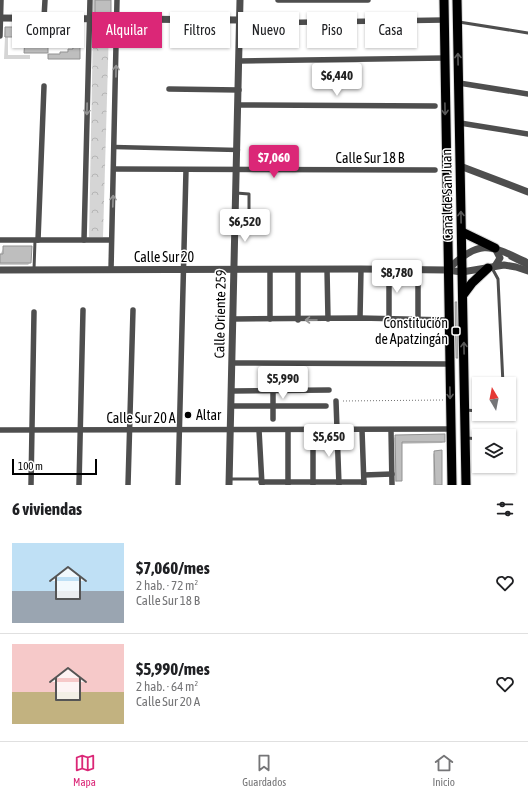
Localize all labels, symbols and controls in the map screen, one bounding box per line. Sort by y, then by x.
chip: Comprar [12,12,84,48]
chip: Alquilar [92,12,162,48]
chip: Filtros [170,12,230,48]
chip: Nuevo [238,12,299,48]
chip: Piso [307,12,357,48]
chip: Casa [365,12,417,48]
one-way arrow [454,53,462,66]
pin: $6,440 [304,63,370,97]
one-way arrow [112,65,119,78]
text: $6,440 [321,68,353,83]
one-way arrow [83,102,91,115]
one-way arrow [441,102,449,115]
pin: $7,060 [241,145,307,179]
street label: Canal de San Juan [438,149,456,241]
text: $7,060 [258,150,290,165]
street label: Calle Sur 18 B [336,150,405,166]
one-way arrow [109,195,116,208]
pin: $6,520 [212,209,278,243]
one-way arrow [457,211,465,224]
text: $6,520 [229,214,261,229]
street label: Calle Sur 20 [134,249,195,265]
pin: $8,780 [364,260,430,294]
text: $8,780 [381,265,413,280]
street label: Calle Oriente 259 [211,269,229,359]
place label: Constitución de Apatzingán [375,315,448,347]
one-way arrow [305,316,318,323]
marker: Constitución de Apatzingán [451,326,461,336]
one-way arrow [460,342,468,355]
pin: $5,990 [250,366,316,400]
text: $5,990 [267,371,299,386]
north arrow [472,377,516,421]
map controls [472,377,516,473]
one-way arrow [446,386,453,399]
place label: Altar [196,407,222,423]
street label: Calle Sur 20 A [107,410,176,426]
marker: Altar [183,410,193,420]
pin: $5,650 [296,424,362,458]
text: $5,650 [313,429,345,444]
button: layers [472,429,516,473]
scale bar [12,457,97,476]
text: 100 m [18,460,43,472]
icon: filters [494,498,516,520]
text: 6 viviendas [12,499,82,519]
text: $7,060/mes [136,558,210,578]
icon: home [44,559,92,607]
icon: heart [494,572,516,594]
text: 2 hab. · 72 m² [136,578,198,593]
text: Calle Sur 18 B [136,593,200,608]
text: $5,990/mes [136,659,210,679]
icon: home [44,660,92,708]
icon: heart [494,673,516,695]
text: 2 hab. · 64 m² [136,679,198,694]
text: Calle Sur 20 A [136,694,200,709]
tab: Mapa [73,752,96,788]
tab: Guardados [242,752,286,788]
tab: Inicio [432,752,455,788]

